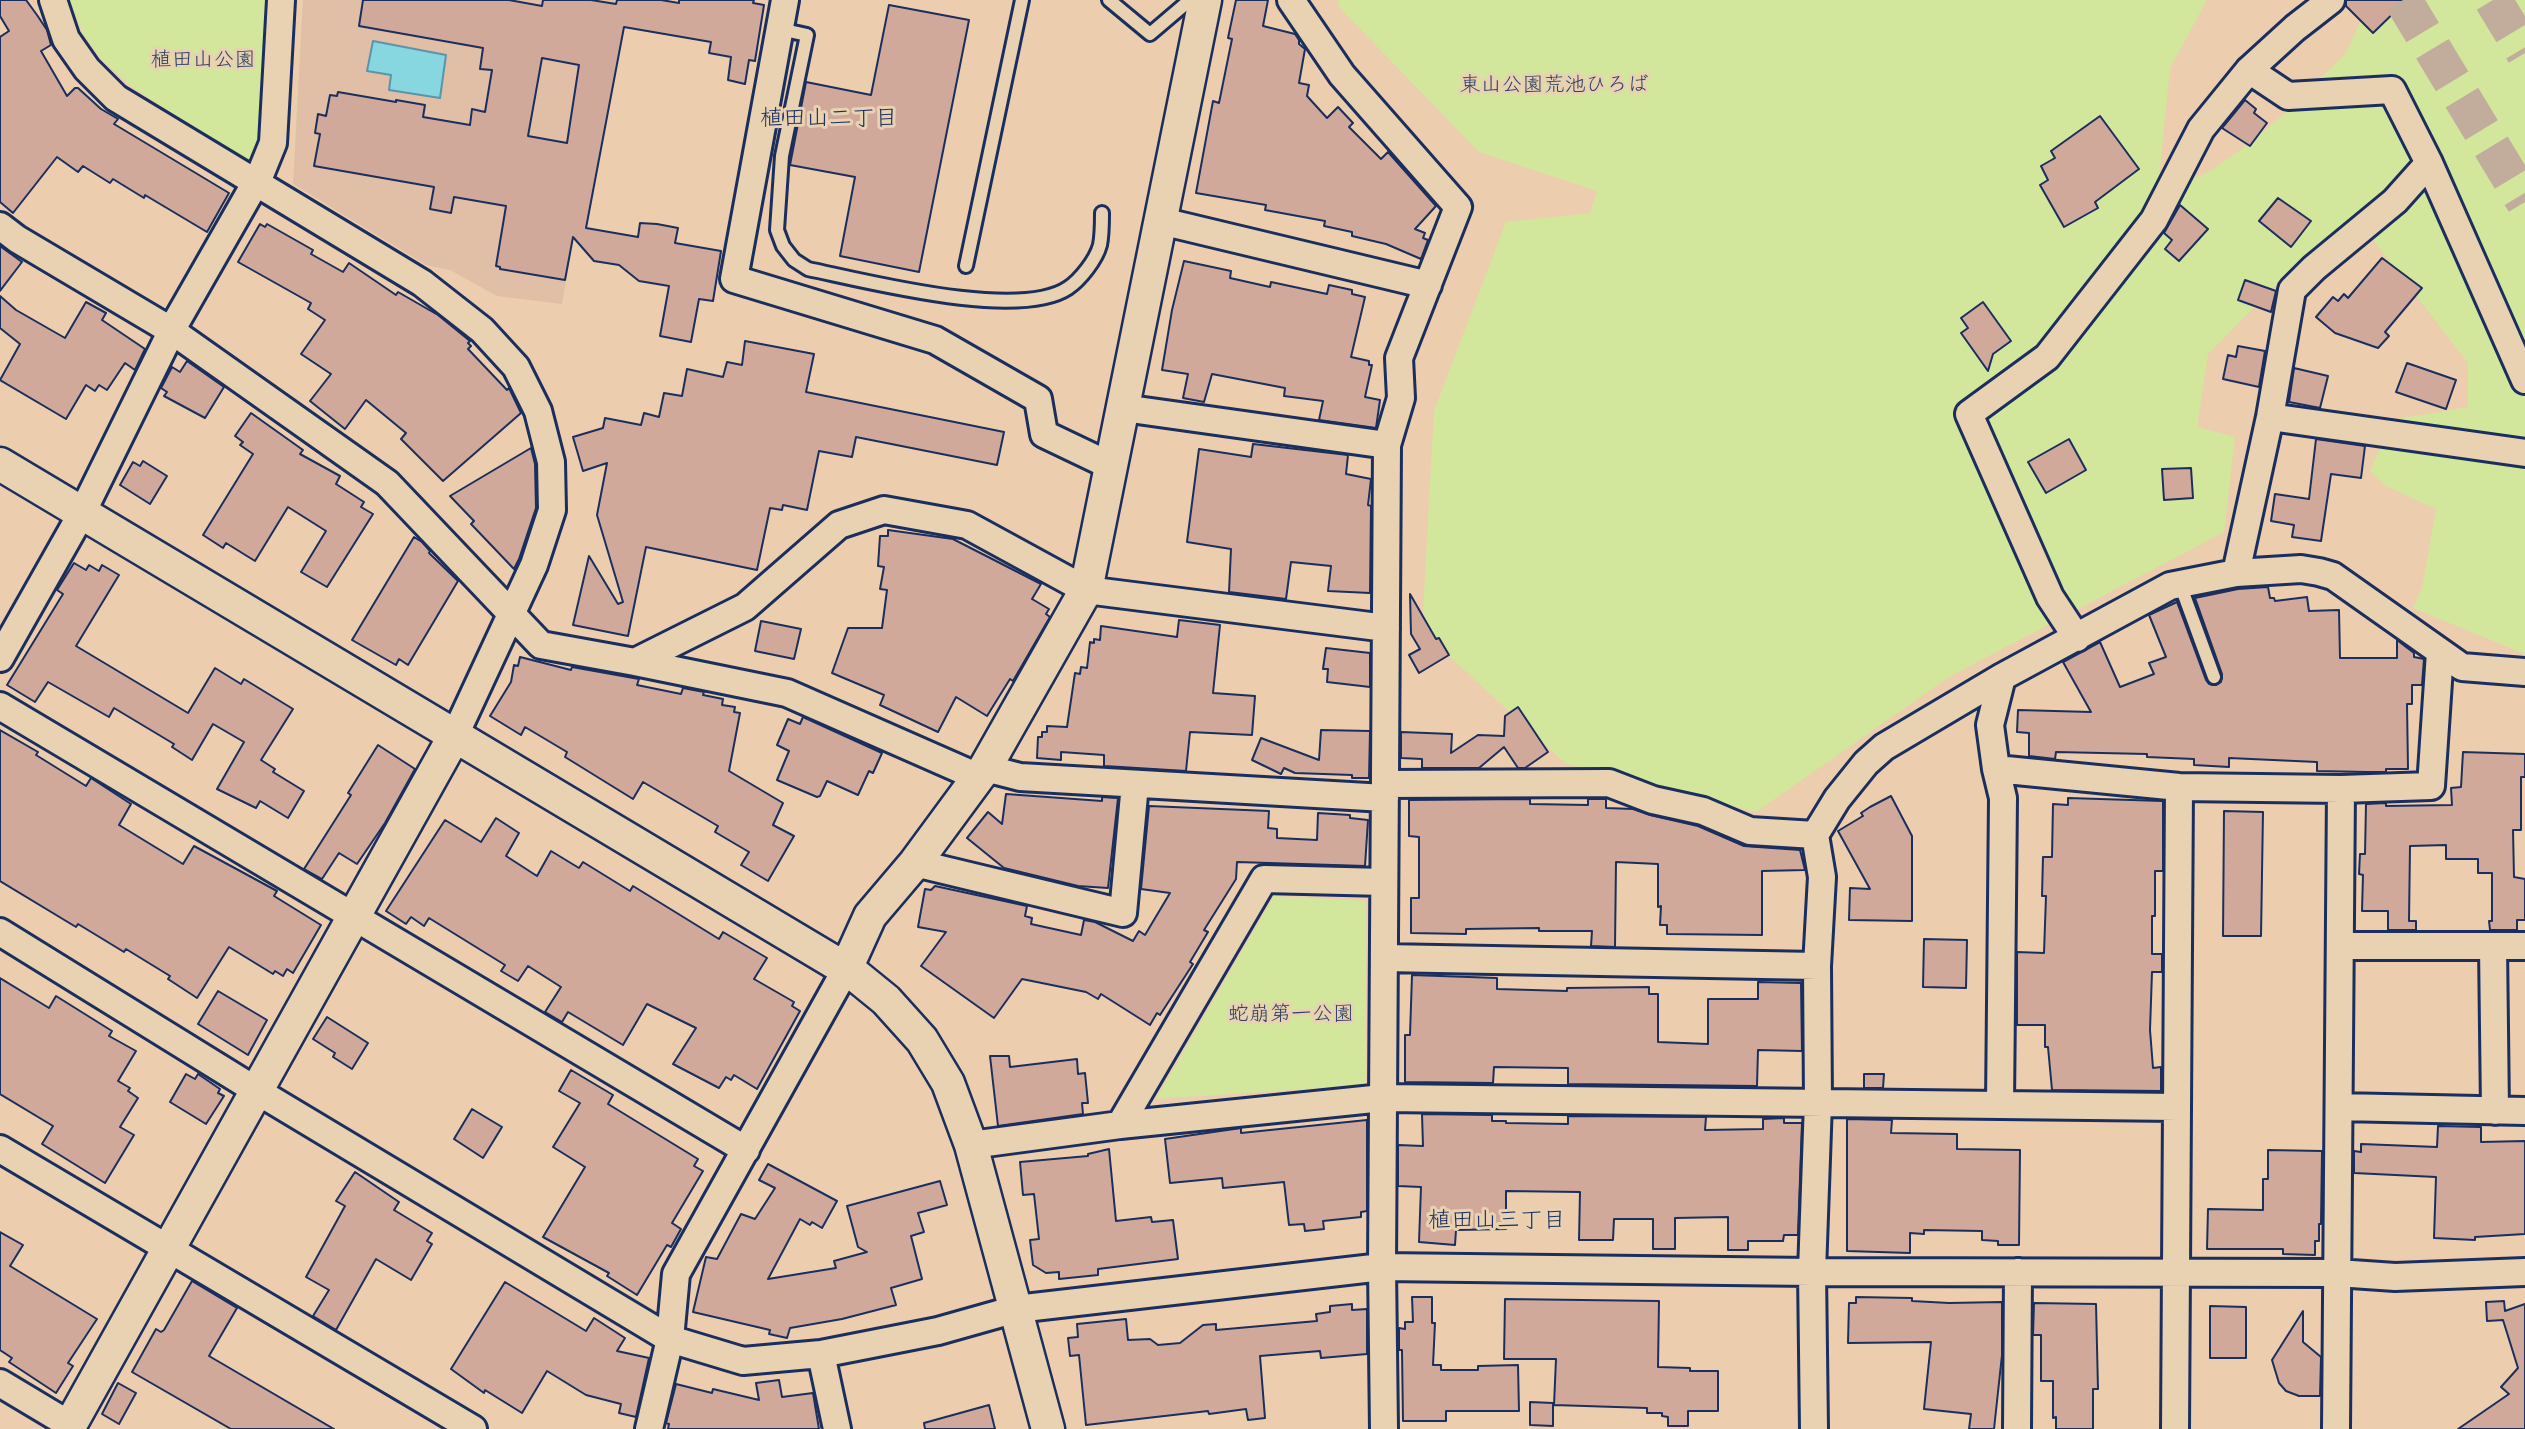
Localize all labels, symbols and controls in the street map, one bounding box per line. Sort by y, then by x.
park label: 植田山公園 [151,48,255,74]
park label: 東山公園荒池ひろば [1460,73,1648,99]
district label: 植田山二丁目 [760,105,898,133]
park label: 蛇崩第一公園 [1228,1002,1354,1028]
district label: 植田山三丁目 [1428,1207,1566,1235]

